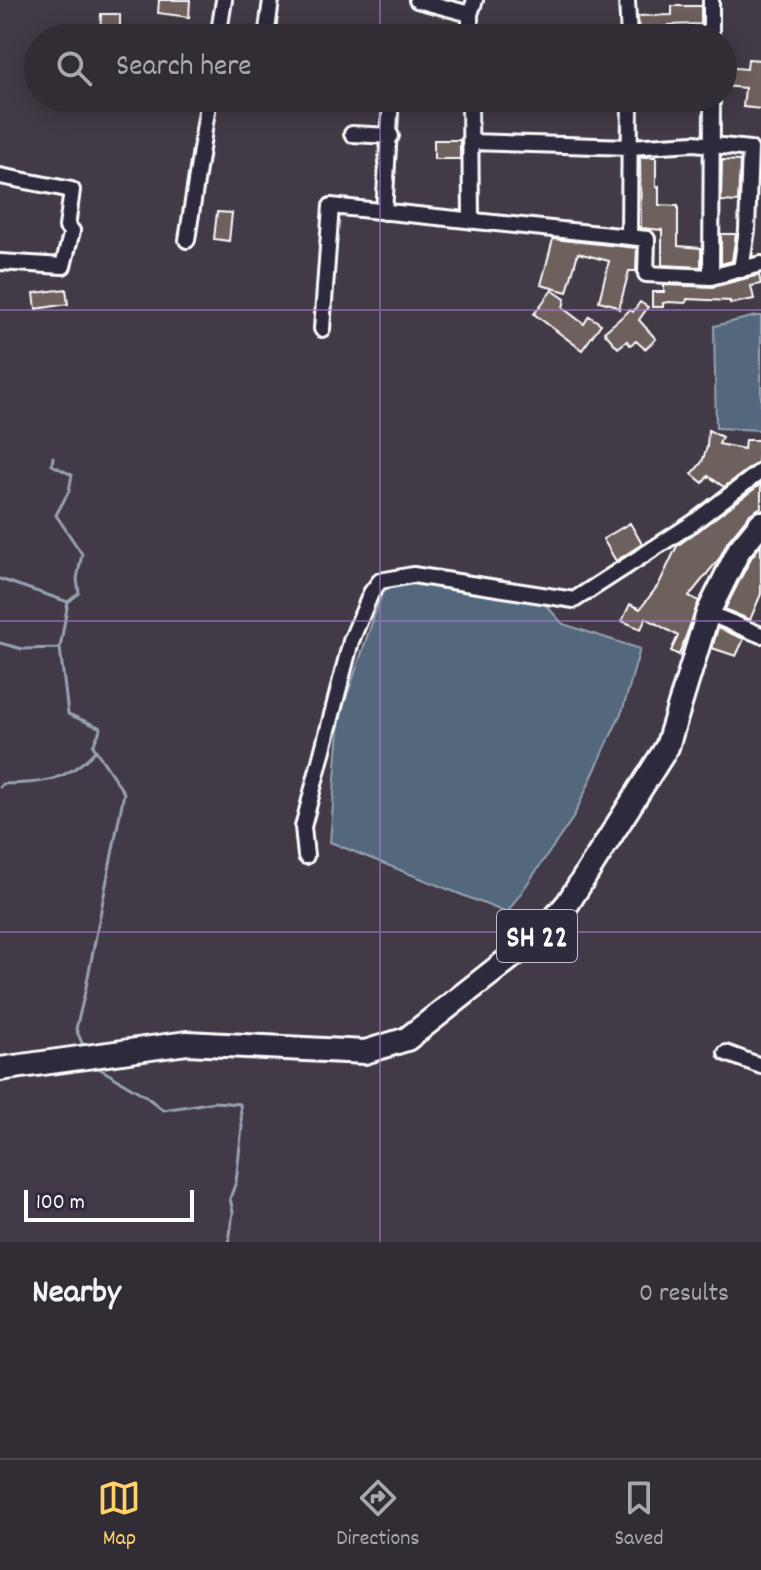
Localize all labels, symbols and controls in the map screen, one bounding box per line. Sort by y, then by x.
search box [24,24,737,112]
icon: search [52,46,96,90]
text: Search here [116,47,252,90]
road number: SH 22 [497,910,577,962]
scale bar [24,1186,194,1222]
text: 100 m [36,1188,85,1219]
text: Nearby [32,1270,121,1319]
text: 0 results [639,1276,729,1313]
tab: Map [97,1476,141,1555]
tab: Directions [336,1476,420,1555]
tab: Saved [614,1476,664,1555]

